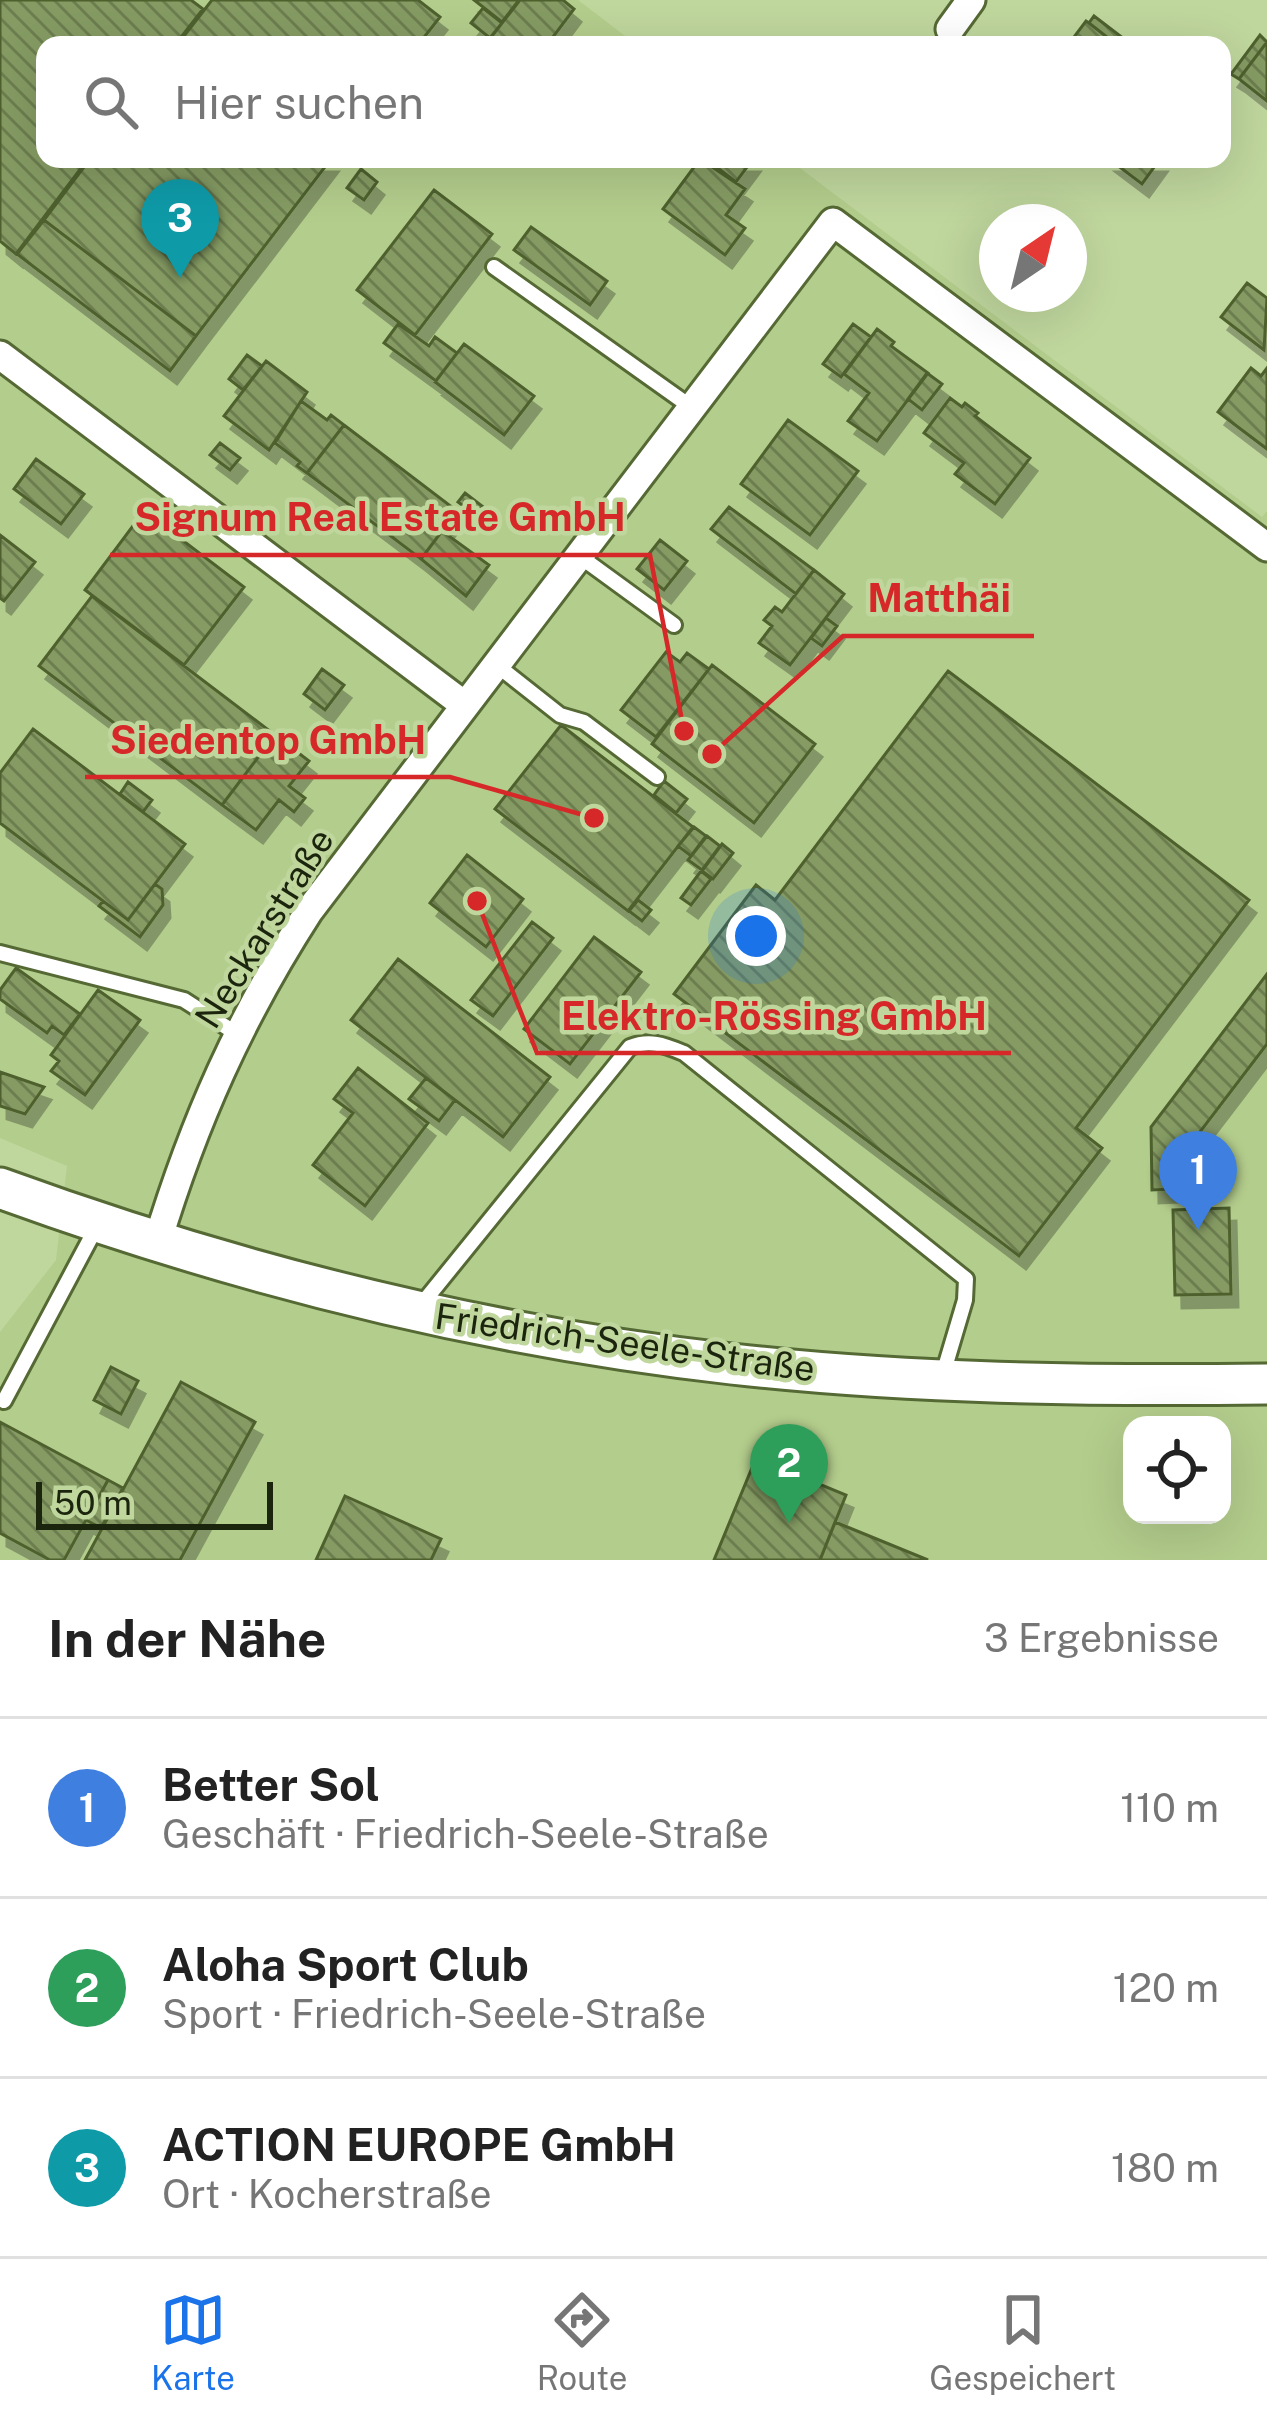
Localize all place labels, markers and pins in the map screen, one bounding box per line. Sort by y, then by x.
pin: 3 [141,179,219,278]
callout: Signum Real Estate GmbH [110,480,650,555]
callout: Matthäi [843,561,1034,636]
callout: Siedentop GmbH [85,702,450,777]
callout: Elektro-Rössing GmbH [537,978,1011,1053]
pin: 1 [1159,1131,1237,1230]
pin: 2 [750,1424,828,1523]

